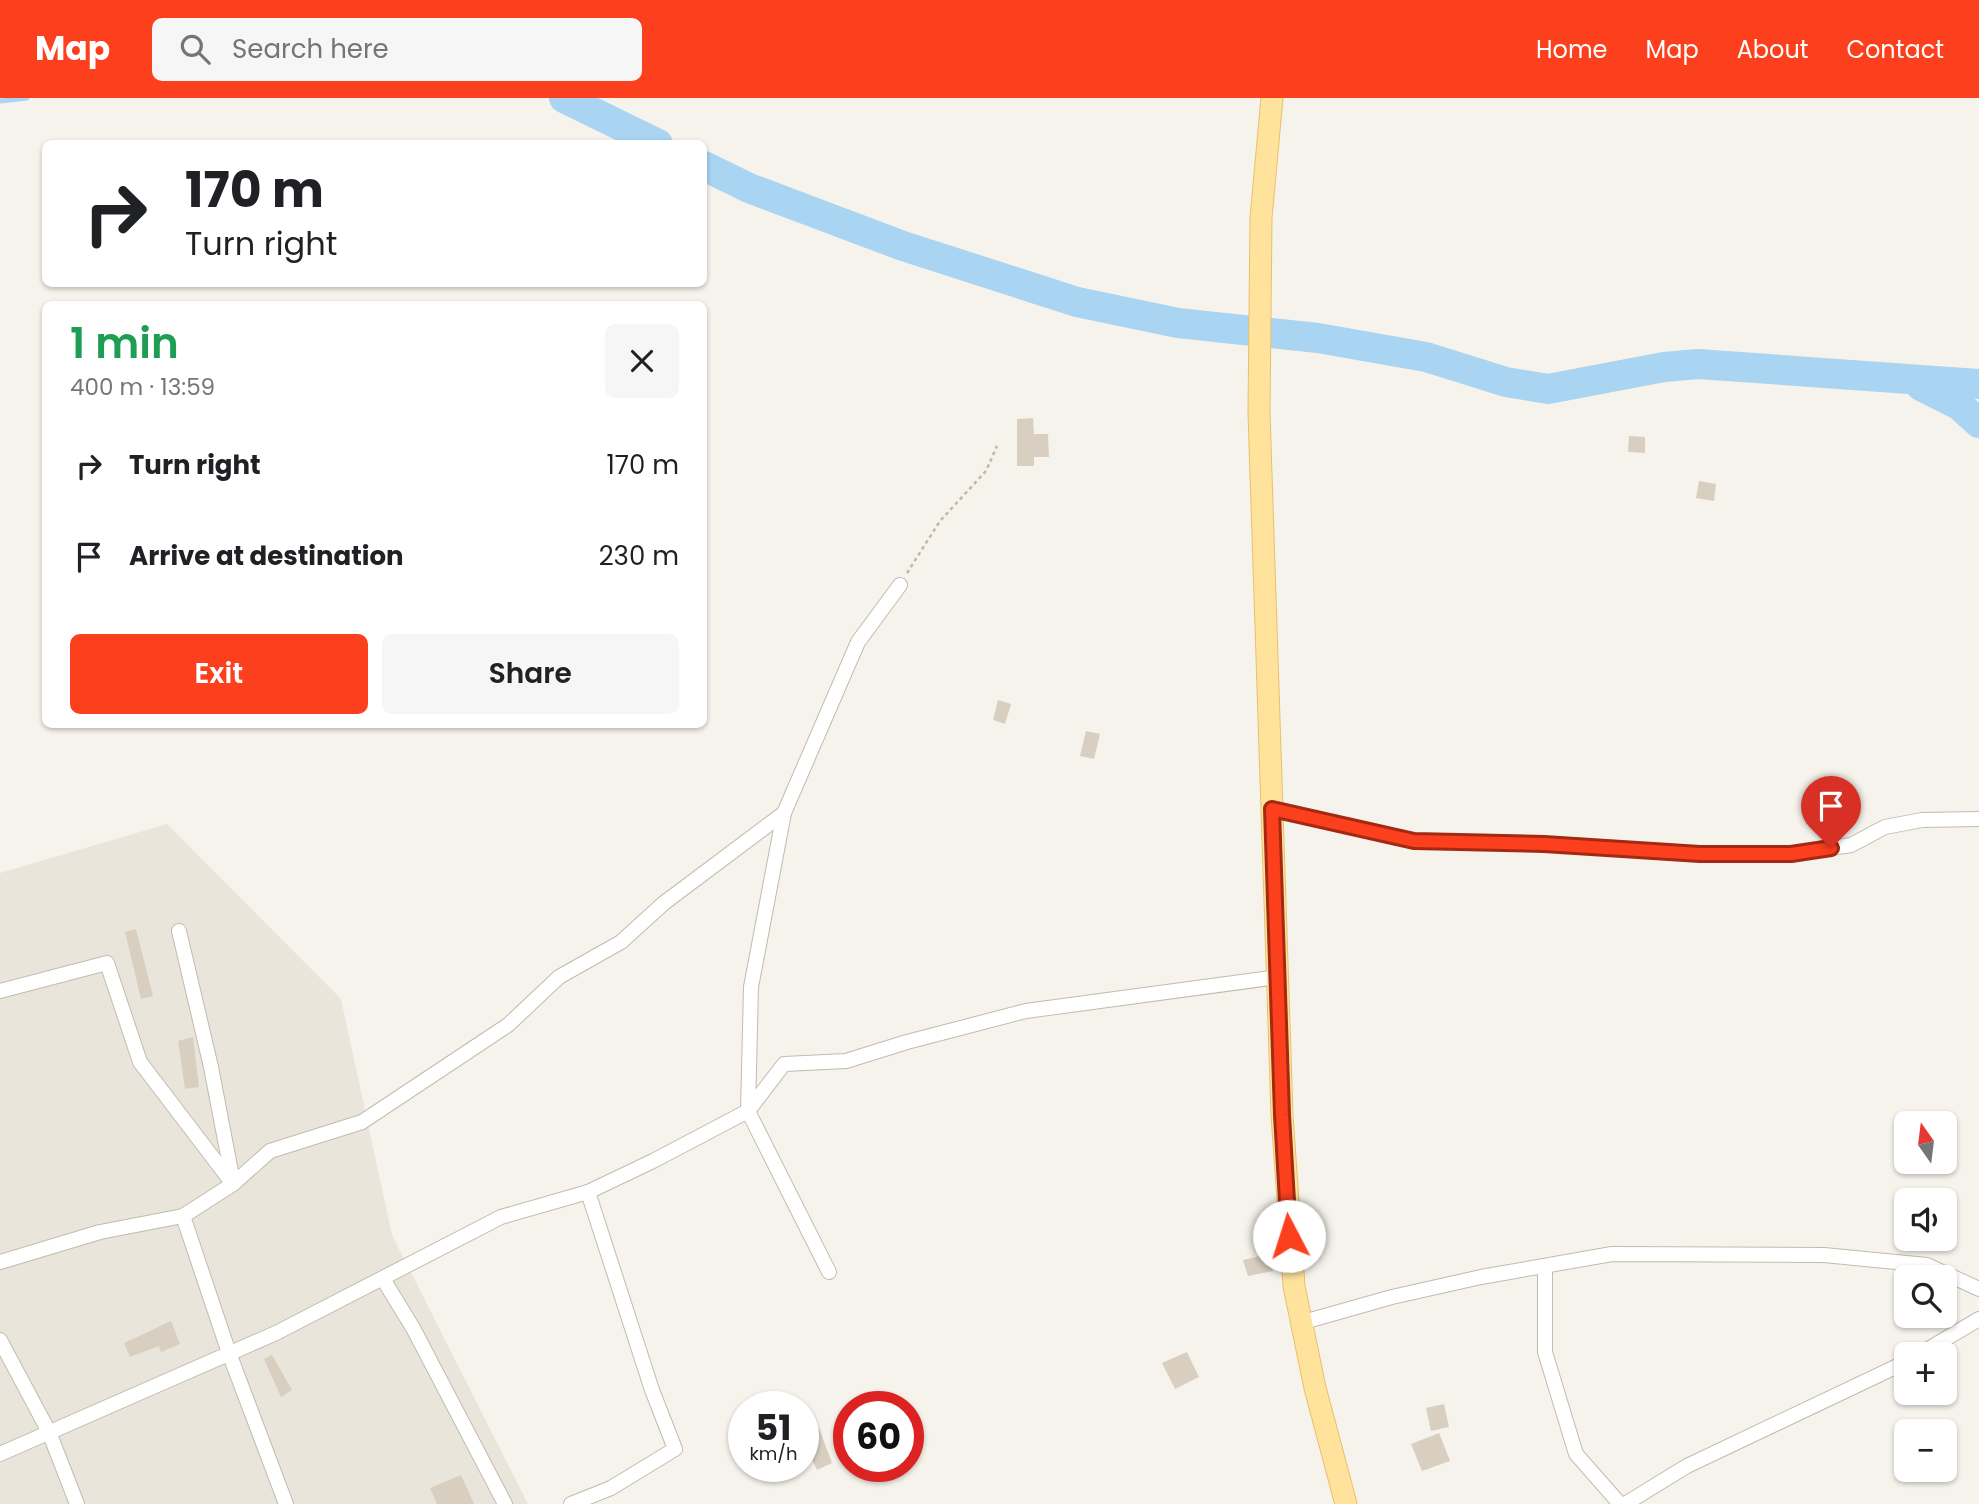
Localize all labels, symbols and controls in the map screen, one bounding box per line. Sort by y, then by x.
search box [152,18,642,81]
text: Map [35,25,110,72]
icon: search [176,30,214,68]
text: Search here [232,31,389,67]
text: Home [1536,33,1608,66]
text: Map [1646,33,1699,66]
text: About [1737,33,1808,66]
text: Contact [1846,33,1944,66]
text: 170 m [185,156,324,224]
icon: right [70,168,161,259]
text: Turn right [185,221,337,266]
text: 1 min [70,314,179,373]
button: close [605,324,679,398]
text: 400 m · 13:59 [70,371,215,403]
icon: right [70,447,108,485]
text: Turn right [129,447,261,483]
text: 170 m [606,447,679,483]
icon: arrive [70,538,108,576]
text: Arrive at destination [129,538,404,574]
text: 230 m [599,538,679,574]
button: Exit [70,634,368,714]
button: Share [382,634,679,714]
pin [1801,776,1861,848]
icon: arrive [1812,787,1850,825]
north arrow [1894,1111,1956,1174]
map controls [1894,1111,1957,1482]
button: sound [1894,1188,1957,1251]
position arrow [1252,1199,1326,1273]
button: search [1894,1265,1957,1328]
button: + [1894,1342,1957,1405]
speed limit sign: 60 [833,1391,924,1482]
text: 51 [756,1403,791,1452]
button: − [1894,1419,1957,1482]
text: km/h [750,1441,797,1466]

